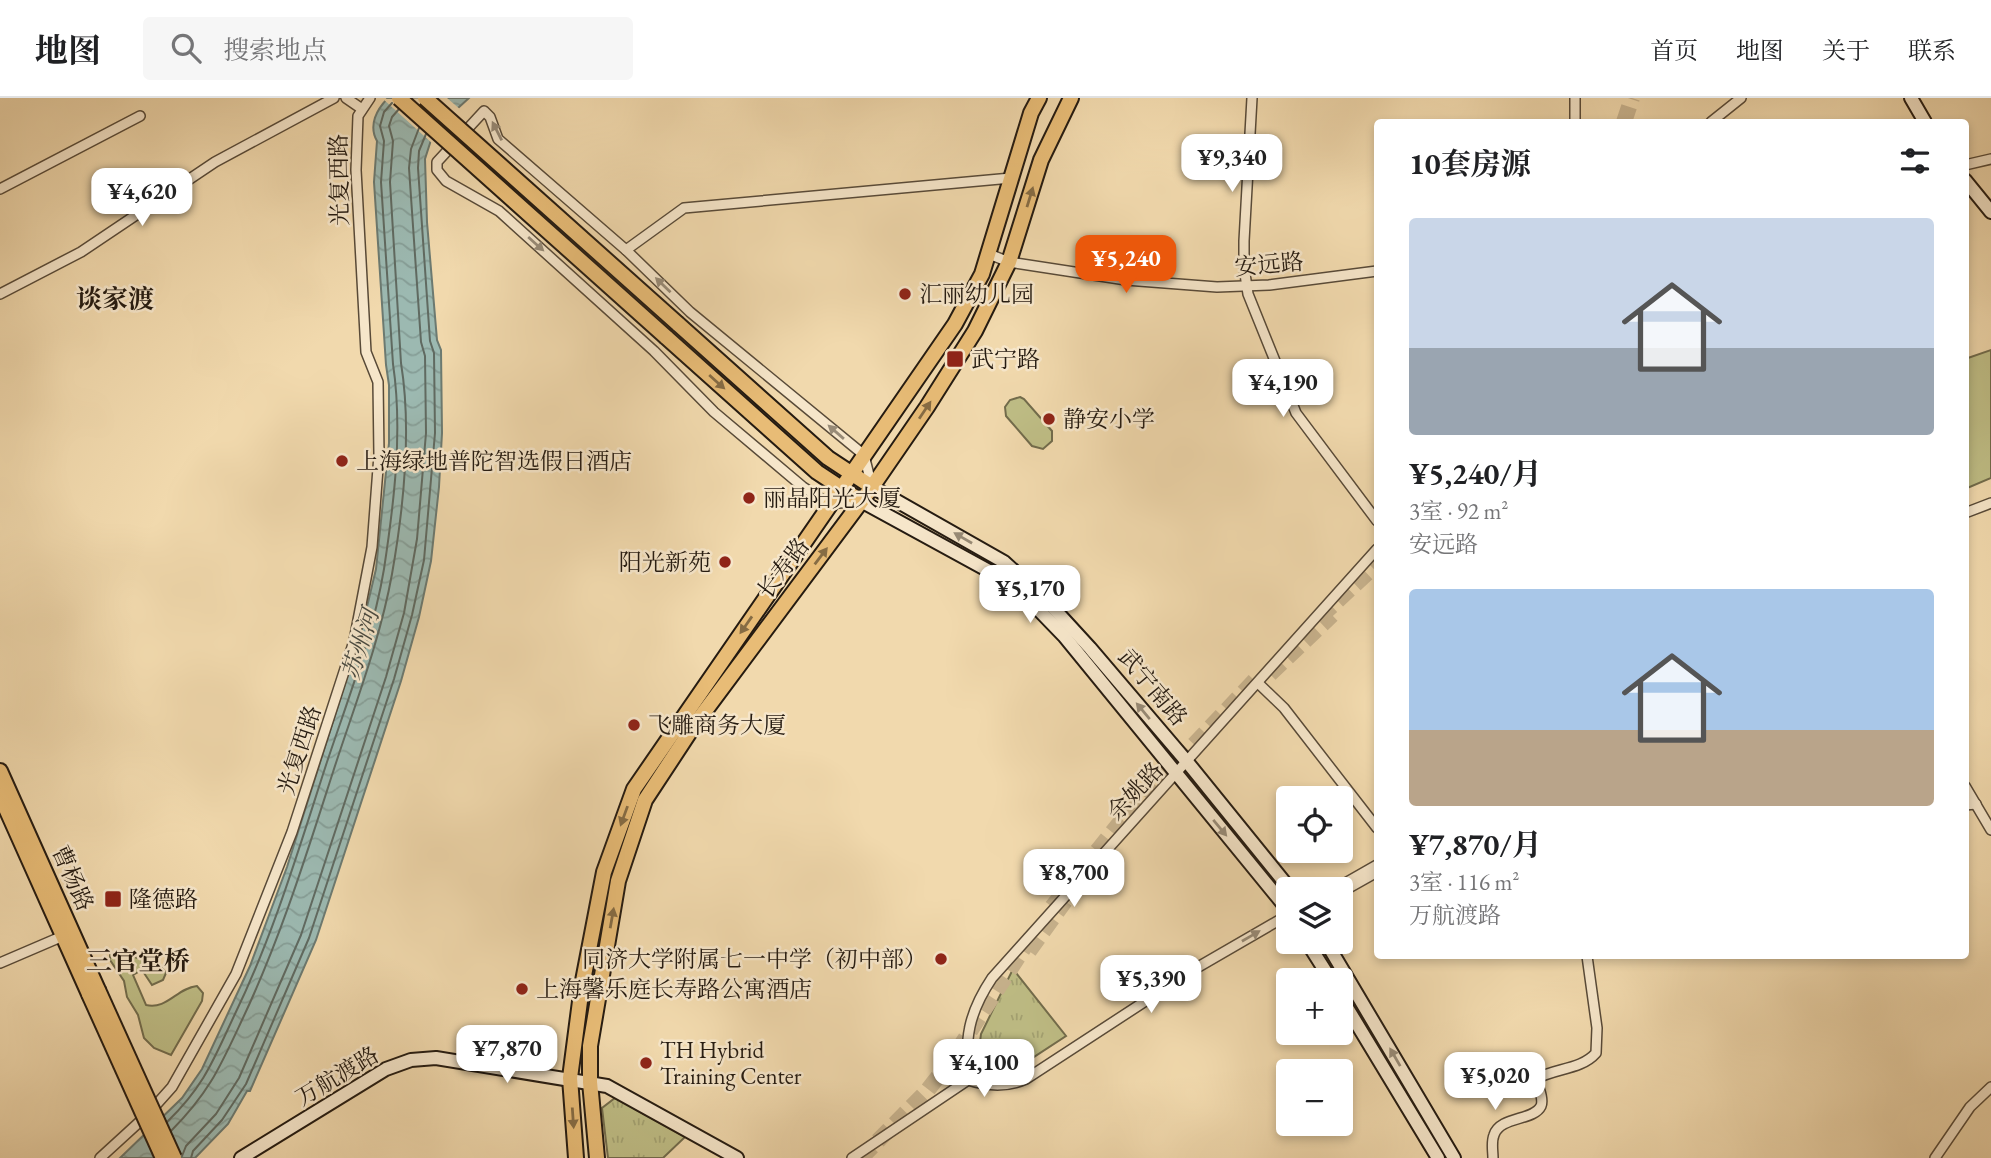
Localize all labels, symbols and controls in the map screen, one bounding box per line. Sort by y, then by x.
search box [143,17,633,80]
text: 地图 [35,29,101,72]
icon: search [167,29,205,67]
text: 搜索地点 [223,33,327,67]
text: 首页 [1650,35,1698,66]
text: 地图 [1736,35,1784,66]
text: 关于 [1822,35,1870,66]
text: 联系 [1908,35,1956,66]
one-way arrow [491,121,503,141]
street label: 光复西路 [323,134,355,226]
pin: ¥9,340 [1175,134,1289,194]
text: ¥9,340 [1197,142,1267,172]
icon: filters [1896,142,1934,180]
text: 10套房源 [1409,144,1531,183]
pin: ¥4,620 [85,169,199,228]
text: ¥4,620 [107,176,177,206]
one-way arrow [1025,186,1035,207]
one-way arrow [527,236,544,252]
pin: ¥5,240 [1069,236,1183,295]
text: ¥5,240 [1091,243,1161,273]
street label: 安远路 [1233,246,1305,282]
icon: home [1609,264,1735,390]
one-way arrow [655,278,672,294]
place label: 汇丽幼儿园 [919,279,1034,309]
district label: 谈家渡 [76,282,154,316]
marker: 汇丽幼儿园 [897,286,913,302]
place label: 武宁路 [971,344,1040,374]
marker: 武宁路 [945,349,965,369]
pin: ¥4,190 [1226,360,1340,419]
text: ¥4,190 [1248,367,1318,397]
one-way arrow [708,374,726,390]
one-way arrow [918,401,931,420]
place label: 静安小学 [1063,404,1155,434]
marker: 静安小学 [1041,411,1057,427]
one-way arrow [828,425,845,440]
place label: 上海绿地普陀智选假日酒店 [356,446,632,476]
marker: 上海绿地普陀智选假日酒店 [334,453,350,469]
text: ¥5,240/月 [1409,454,1542,493]
place label: 丽晶阳光大厦 [763,483,901,513]
marker: 丽晶阳光大厦 [741,490,757,506]
text: 3室 · 92 m² [1409,496,1508,526]
text: 安远路 [1409,529,1478,559]
street label: 长寿路 [750,531,816,605]
one-way arrow [953,532,972,544]
place label: 阳光新苑 [619,547,711,577]
one-way arrow [813,547,828,565]
marker: 阳光新苑 [717,554,733,570]
pin: ¥5,170 [973,566,1087,625]
text: ¥5,170 [995,573,1065,603]
water label: 苏州河 [335,601,387,683]
one-way arrow [739,616,753,634]
icon: home [1609,635,1735,761]
street label: 武宁南路 [1112,642,1194,732]
street label: 光复西路 [271,702,327,798]
one-way arrow [1136,702,1151,720]
place label: 飞雕商务大厦 [648,710,786,740]
marker: 飞雕商务大厦 [626,717,642,733]
street label: 余姚路 [1101,756,1169,826]
map controls [1276,786,1353,1136]
button: locate [1276,786,1353,863]
one-way arrow [618,806,629,827]
one-way arrow [1212,818,1227,836]
text: ¥7,870/月 [1409,825,1542,864]
street label: 曹杨路 [45,840,101,916]
pin: ¥8,700 [1017,850,1131,909]
text: ¥8,700 [1039,857,1109,887]
text: 3室 · 116 m² [1409,867,1519,897]
button: layers [1276,877,1353,954]
place label: 隆德路 [129,884,198,914]
marker: 隆德路 [103,889,123,909]
text: 万航渡路 [1409,900,1501,930]
one-way arrow [607,907,618,929]
one-way arrow [1241,930,1260,942]
district label: 三官堂桥 [86,944,190,978]
place label: 同济大学附属七一中学（初中部） [582,944,927,974]
marker: 同济大学附属七一中学（初中部） [933,951,949,967]
pin: ¥5,390 [1094,956,1208,1015]
text: ¥5,390 [1116,963,1186,993]
button: + [1276,968,1353,1045]
place label: 上海馨乐庭长寿路公寓酒店 [536,974,812,1004]
marker: 上海馨乐庭长寿路公寓酒店 [514,981,530,997]
pin: ¥7,870 [450,1026,564,1085]
text: ¥7,870 [472,1033,542,1063]
place label: TH Hybrid Training Center [660,1035,802,1091]
street label: 万航渡路 [290,1039,384,1113]
pin: ¥4,100 [927,1040,1041,1099]
text: ¥4,100 [949,1047,1019,1077]
one-way arrow [1389,1047,1401,1066]
pin: ¥5,020 [1438,1052,1552,1112]
marker: TH Hybrid Training Center [638,1055,654,1071]
button: − [1276,1059,1353,1136]
text: ¥5,020 [1460,1060,1530,1090]
one-way arrow [568,1107,579,1129]

